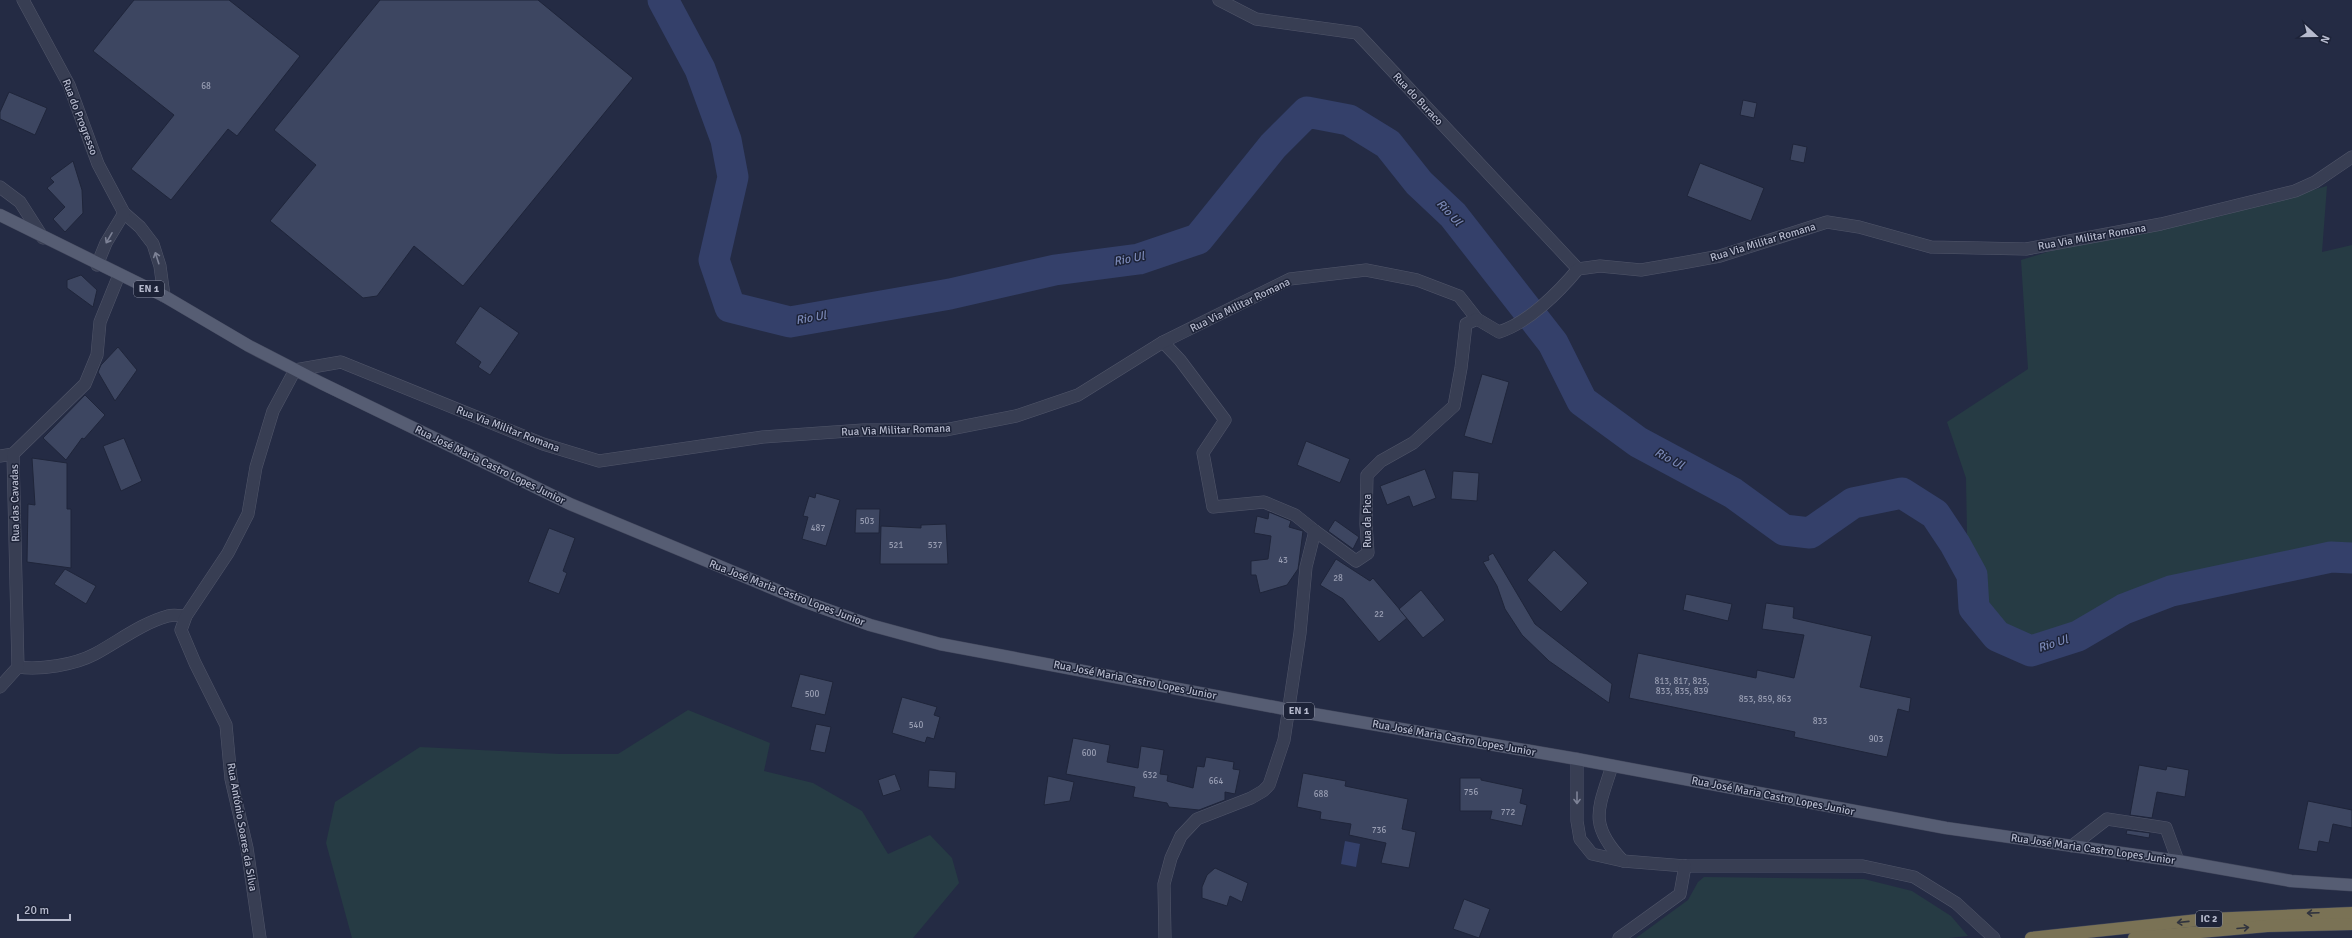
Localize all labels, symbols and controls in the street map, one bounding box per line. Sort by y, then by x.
north arrow [2296,16,2336,56]
text: N [2317,34,2332,45]
street label: Rua do Buraco [1390,70,1446,128]
street label: Rua do Progresso [60,77,101,157]
house number: 68 [201,81,211,92]
water label: Rio Ul [1433,197,1466,230]
street label: Rua Via Militar Romana [1709,220,1818,264]
street label: Rua Via Militar Romana [2037,221,2148,253]
one-way arrow [105,232,113,244]
water label: Rio Ul [1112,248,1147,269]
one-way arrow [153,252,160,265]
street label: Rua Via Militar Romana [1188,275,1292,335]
road number: EN 1 [134,281,164,297]
water label: Rio Ul [794,308,829,328]
street label: Rua Via Militar Romana [454,403,562,455]
street label: Rua Via Militar Romana [841,422,951,438]
street label: Rua José Maria Castro Lopes Junior [413,423,567,507]
water label: Rio Ul [1652,445,1687,474]
street label: Rua das Cavadas [8,464,22,542]
street label: Rua da Pica [1361,493,1374,548]
house number: 503 [860,516,874,527]
house number: 487 [811,523,825,534]
house number: 521 [889,540,903,551]
house number: 537 [928,540,942,551]
house number: 43 [1278,555,1288,566]
street label: Rua José Maria Castro Lopes Junior [707,557,867,629]
house number: 28 [1333,573,1343,584]
house number: 22 [1374,609,1384,620]
water label: Rio Ul [2036,632,2071,656]
street label: Rua José Maria Castro Lopes Junior [1052,658,1218,702]
house number: 813, 817, 825, 833, 835, 839 [1655,676,1709,697]
house number: 500 [805,689,819,700]
house number: 853, 859, 863 [1739,694,1791,705]
road number: EN 1 [1284,703,1314,719]
house number: 833 [1813,716,1827,727]
street label: Rua José Maria Castro Lopes Junior [1371,717,1537,759]
house number: 540 [909,720,923,731]
house number: 903 [1869,734,1883,745]
house number: 600 [1082,748,1096,759]
street label: Rua António Soares da Silva [224,762,260,893]
house number: 632 [1143,770,1157,781]
street label: Rua José Maria Castro Lopes Junior [1690,774,1856,818]
house number: 664 [1209,776,1223,787]
house number: 756 [1464,787,1478,798]
house number: 688 [1314,789,1328,800]
one-way arrow [1573,791,1581,804]
house number: 772 [1501,807,1515,818]
house number: 736 [1372,825,1386,836]
street label: Rua José Maria Castro Lopes Junior [2010,831,2176,867]
scale bar [18,896,70,922]
text: 20 m [24,903,49,918]
one-way arrow [2307,910,2320,917]
road number: IC 2 [2196,911,2222,927]
one-way arrow [2177,918,2190,925]
one-way arrow [2236,924,2249,931]

